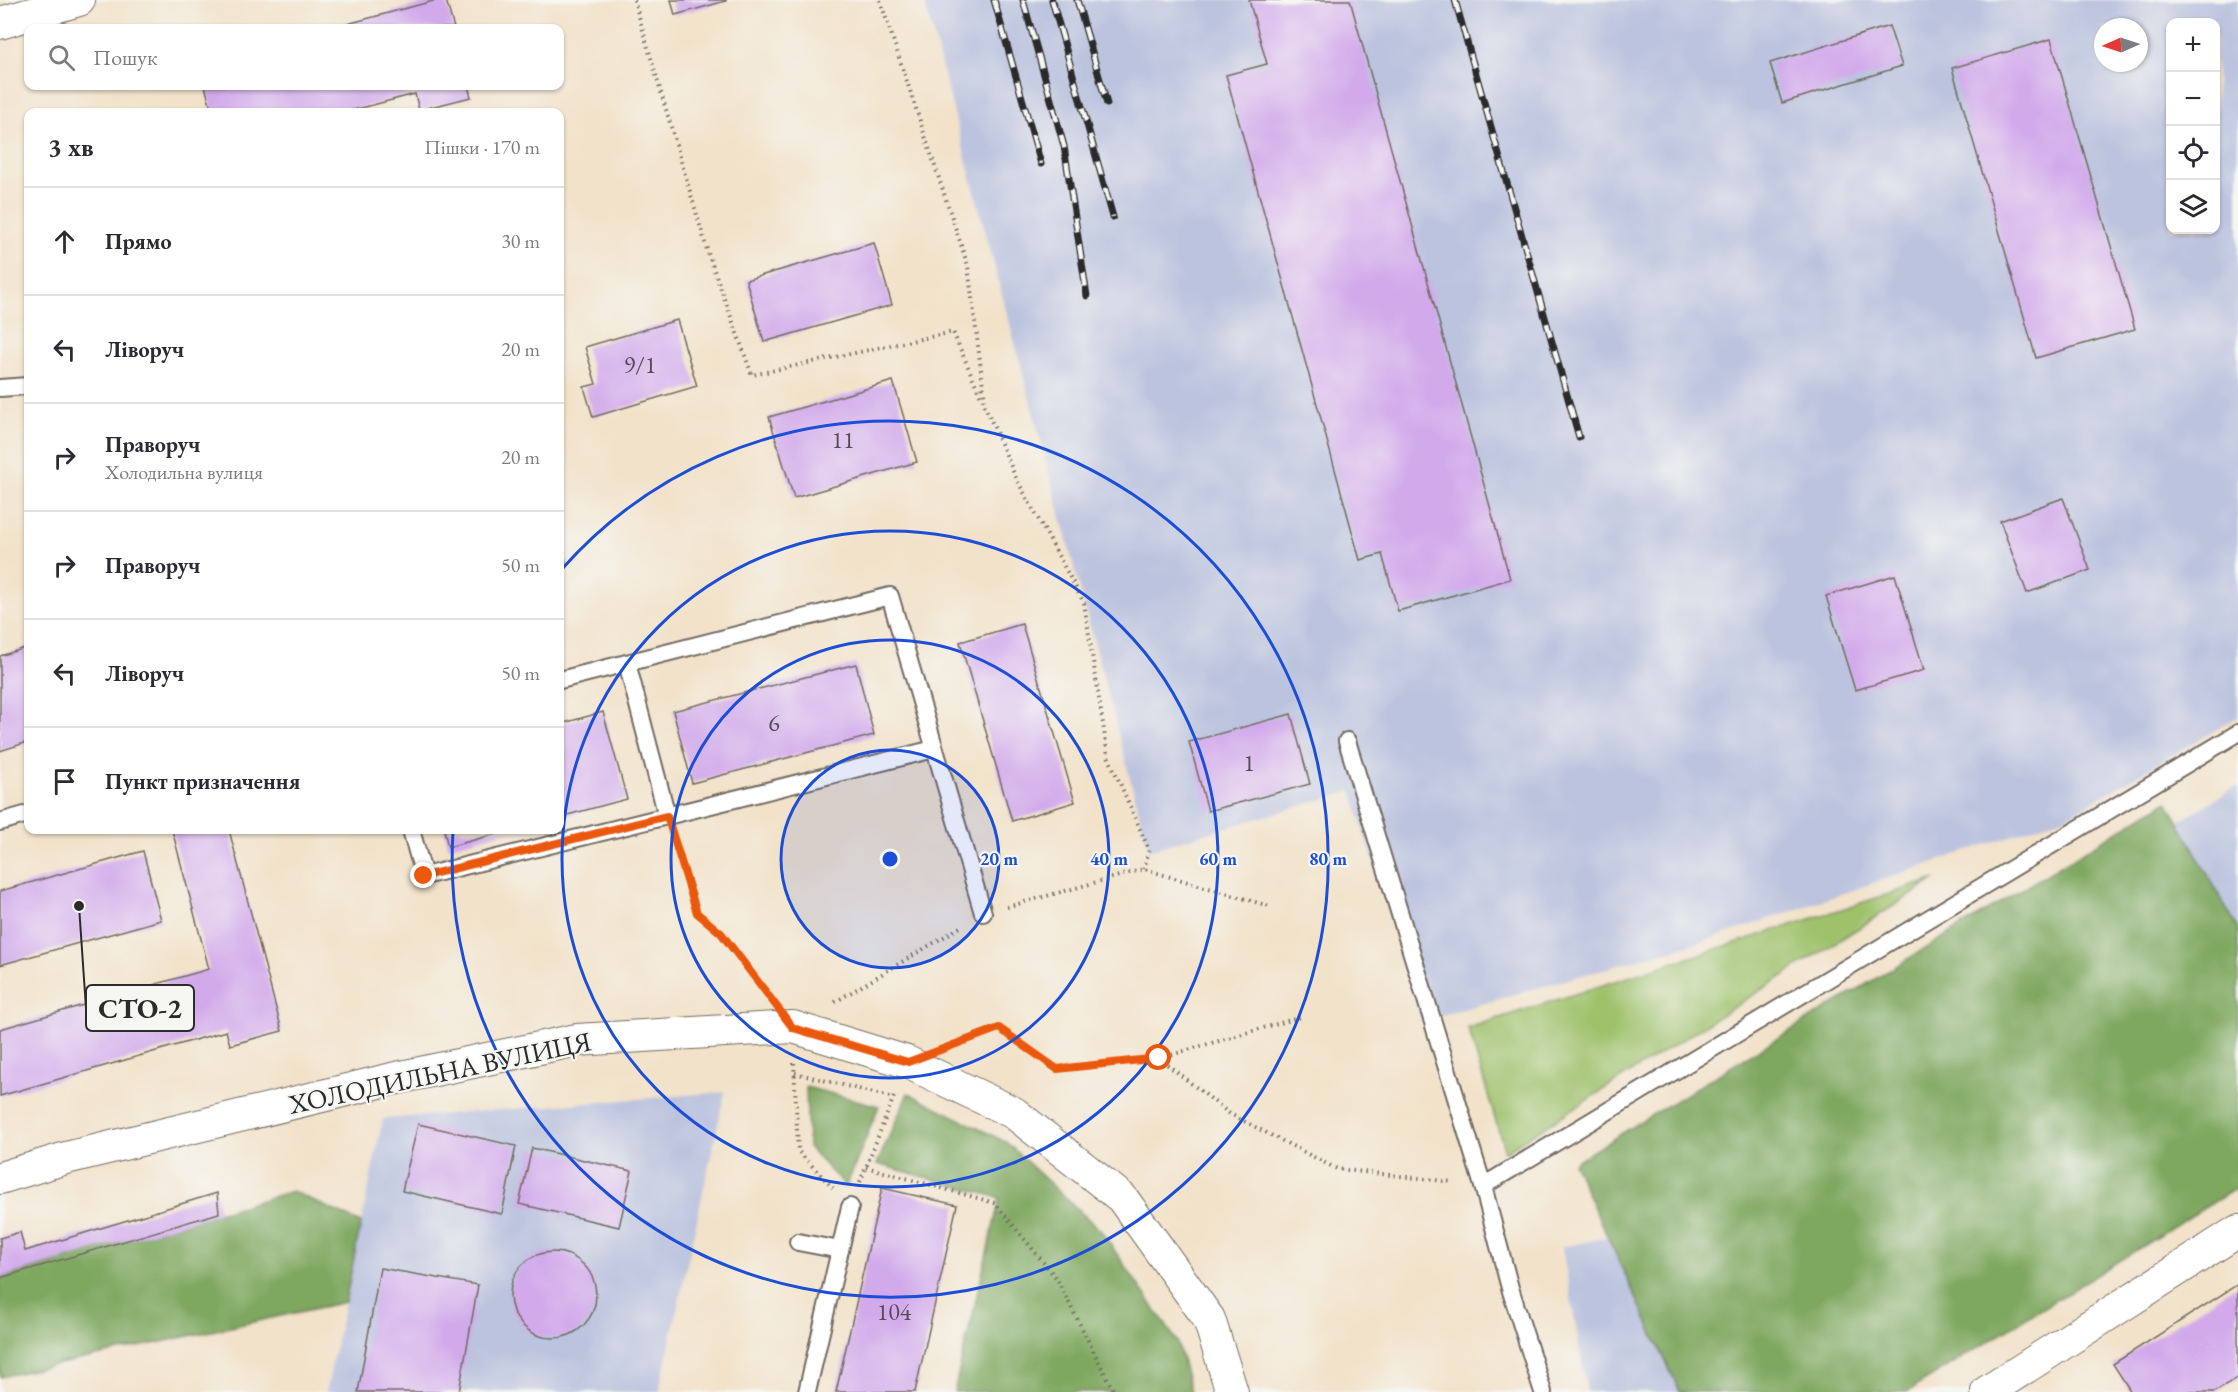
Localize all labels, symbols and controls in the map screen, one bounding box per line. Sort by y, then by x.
north arrow [2094,18,2148,72]
map controls [2166,18,2220,234]
button: + [2166,18,2220,72]
search box [24,24,564,90]
icon: search [45,41,78,74]
text: Пошук [93,43,157,72]
button: − [2166,72,2220,126]
button: locate [2166,126,2220,180]
text: 3 хв [48,130,94,164]
text: Пішки · 170 m [424,134,540,160]
button: layers [2166,180,2220,234]
icon: ahead [48,225,81,258]
text: Прямо [105,227,172,256]
text: 30 m [501,228,540,254]
icon: left [48,333,81,366]
text: Ліворуч [105,335,184,364]
text: 20 m [501,336,540,362]
house number: 9/1 [624,349,656,380]
house number: 11 [831,424,855,455]
text: Праворуч [105,430,201,459]
icon: right [48,441,81,474]
text: 20 m [501,444,540,470]
text: Холодильна вулиця [105,459,263,485]
icon: right [48,549,81,582]
text: Праворуч [105,551,201,580]
text: 50 m [501,552,540,578]
icon: left [48,657,81,690]
text: Ліворуч [105,659,184,688]
text: 50 m [501,660,540,686]
house number: 6 [768,707,780,738]
house number: 1 [1243,747,1255,778]
icon: arrive [48,765,81,798]
text: Пункт призначення [105,767,300,796]
text: 20 m [980,847,1018,870]
text: 40 m [1090,847,1128,870]
text: 60 m [1199,847,1237,870]
text: 80 m [1309,847,1347,870]
centre of rings [880,849,900,869]
route end [410,862,436,888]
callout: СТО-2 [86,985,194,1031]
text: СТО-2 [98,990,182,1026]
street label: ХОЛОДИЛЬНА ВУЛИЦЯ [284,1023,594,1122]
route start [1145,1044,1171,1070]
house number: 104 [877,1296,912,1327]

